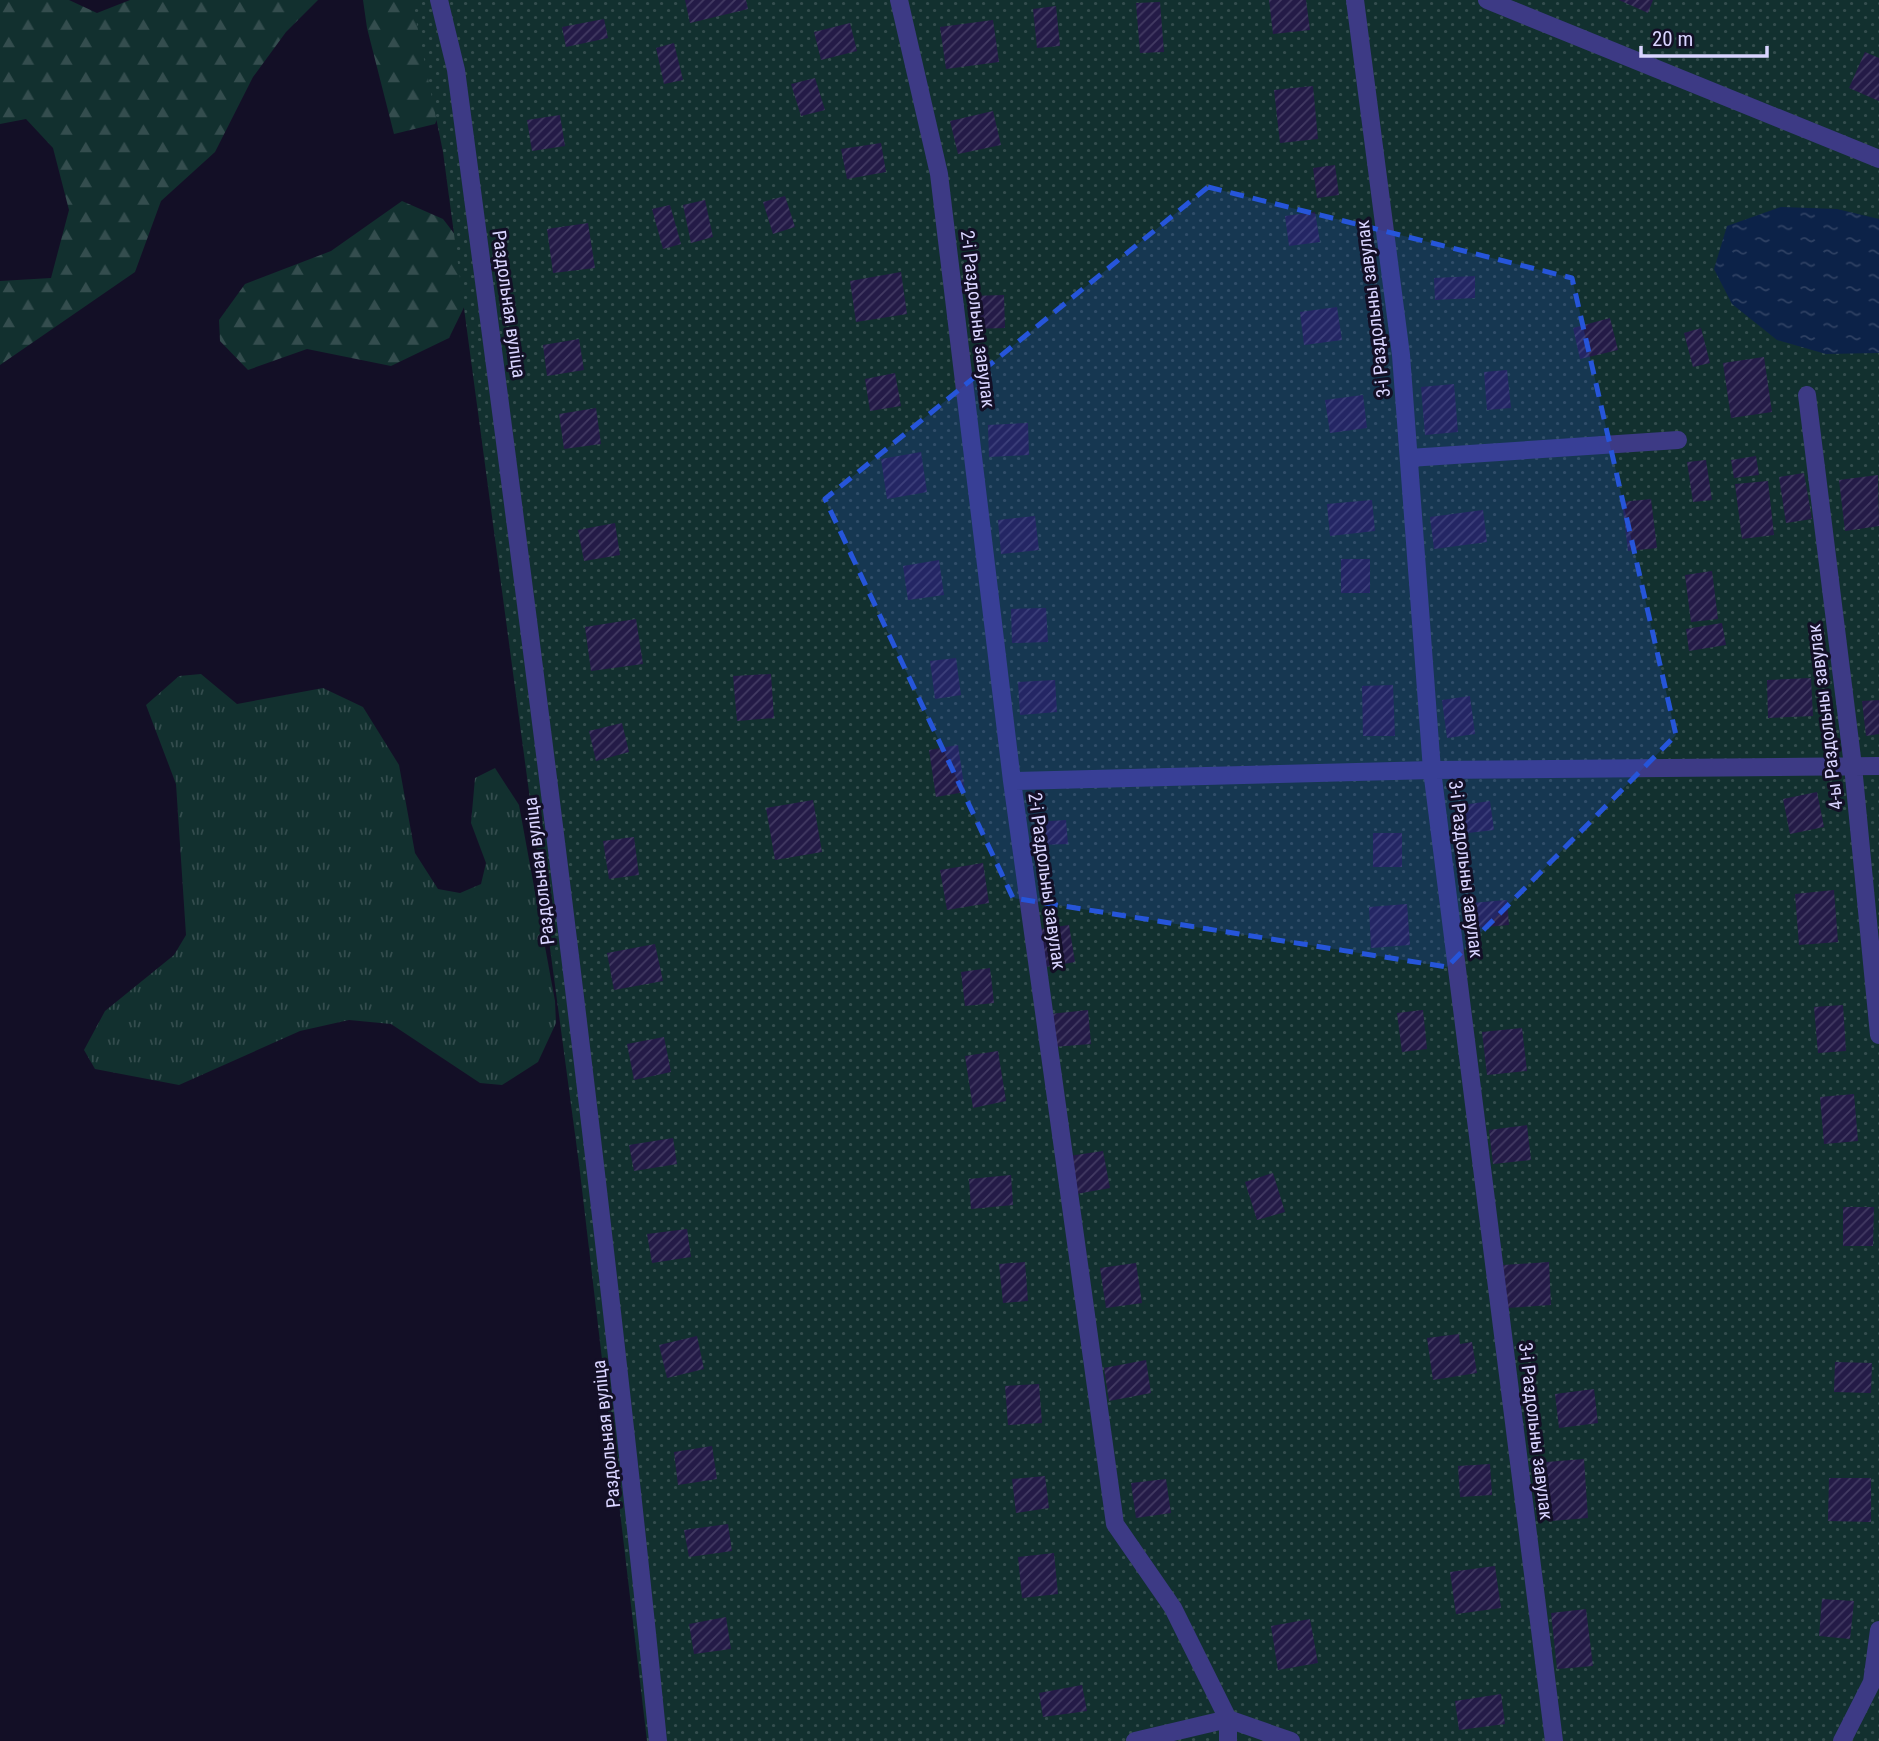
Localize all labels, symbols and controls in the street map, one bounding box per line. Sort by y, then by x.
scale bar [1641,14,1767,58]
text: 20 m [1652,27,1693,51]
street label: 3-і Раздольны завулак [1351,219,1395,399]
street label: Раздольная вуліца [487,229,531,379]
street label: 2-і Раздольны завулак [956,229,1000,409]
street label: 4-ы Раздольны завулак [1802,623,1848,811]
street label: 3-і Раздольны завулак [1444,779,1488,959]
street label: 2-і Раздольны завулак [1023,791,1071,971]
street label: Раздольная вуліца [519,796,559,946]
street label: 3-і Раздольны завулак [1514,1341,1558,1521]
street label: Раздольная вуліца [587,1359,625,1509]

